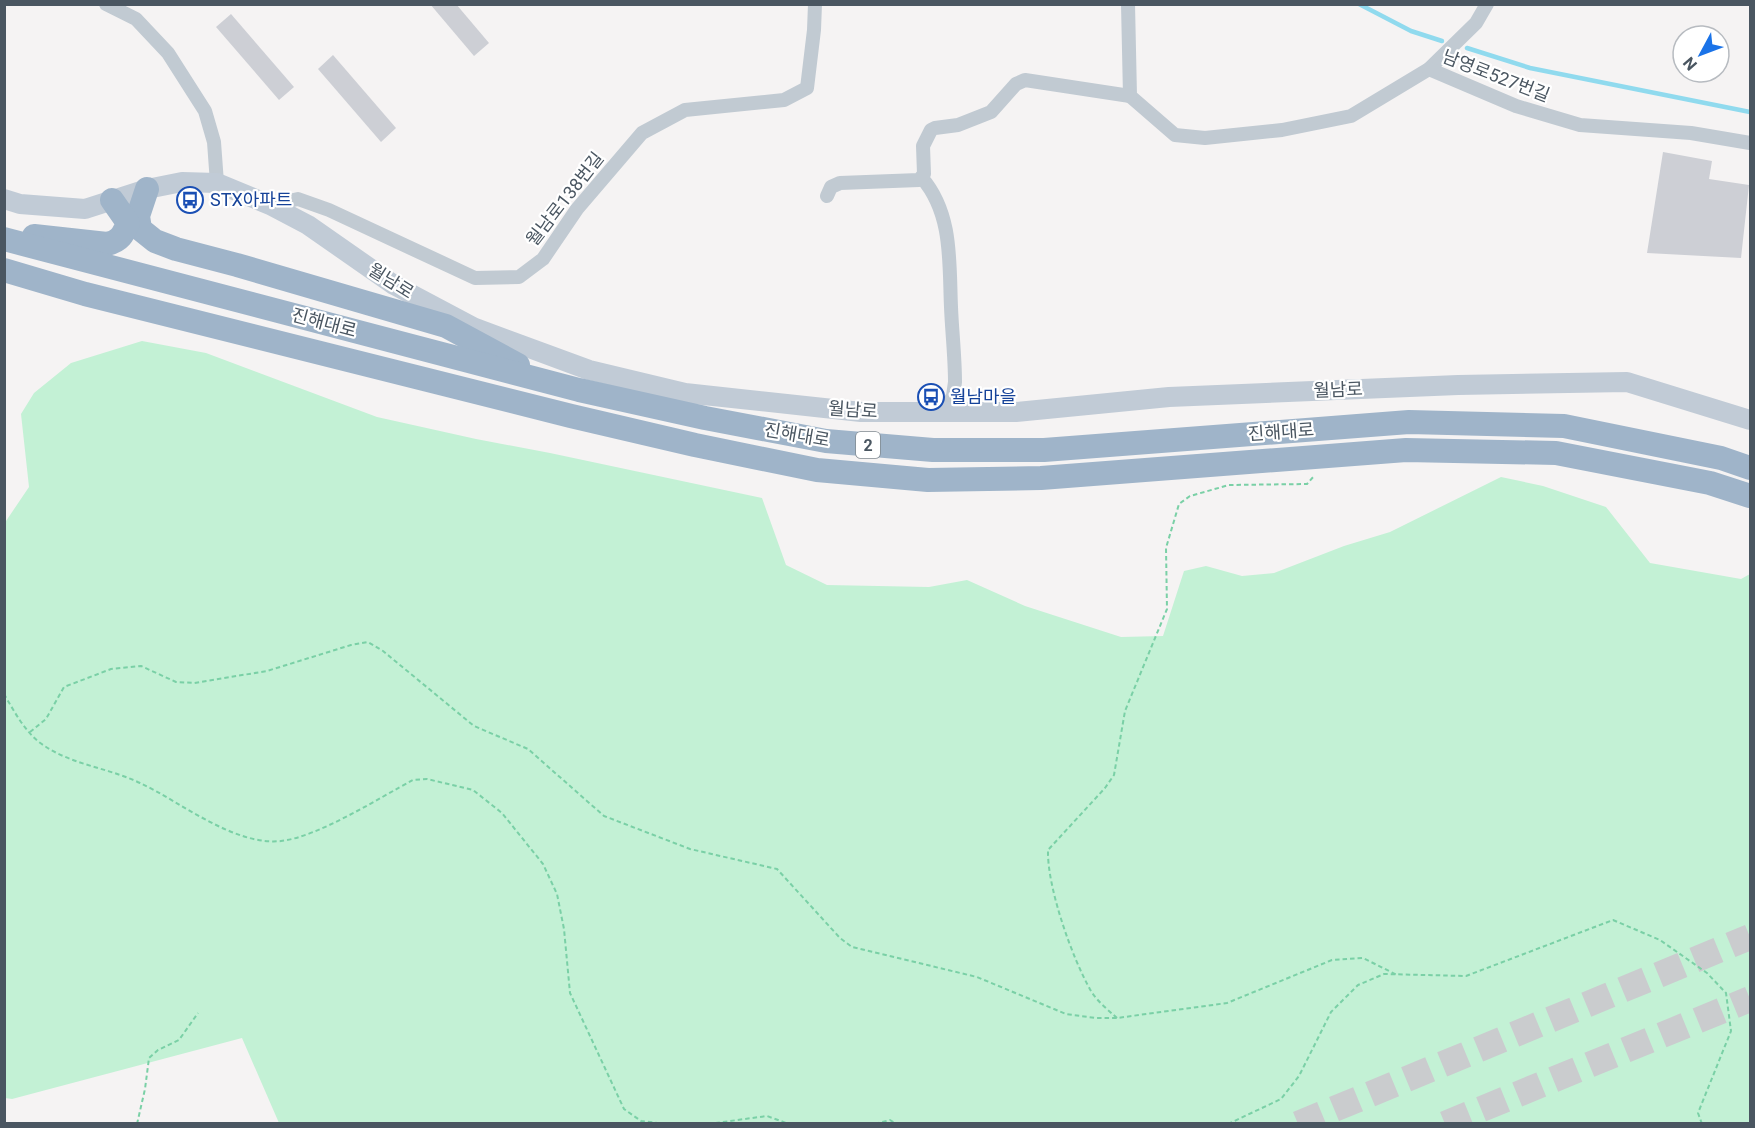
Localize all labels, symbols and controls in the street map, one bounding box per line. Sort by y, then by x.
north arrow [1671,24,1731,84]
street label: 남영로527번길 [1440,45,1553,106]
text: N [1679,53,1701,74]
street label: 월남로138번길 [521,148,608,250]
bus stop icon: STX아파트 [175,185,205,215]
place label: STX아파트 [210,189,292,210]
street label: 월남로 [365,259,418,303]
street label: 진해대로 [289,304,359,341]
street label: 월남로 [1313,378,1363,401]
bus stop icon: 월남마을 [916,382,946,412]
place label: 월남마을 [950,386,1016,407]
street label: 월남로 [828,397,879,422]
street label: 진해대로 [763,418,832,451]
street label: 진해대로 [1247,419,1315,444]
road number: 2 [856,432,880,458]

